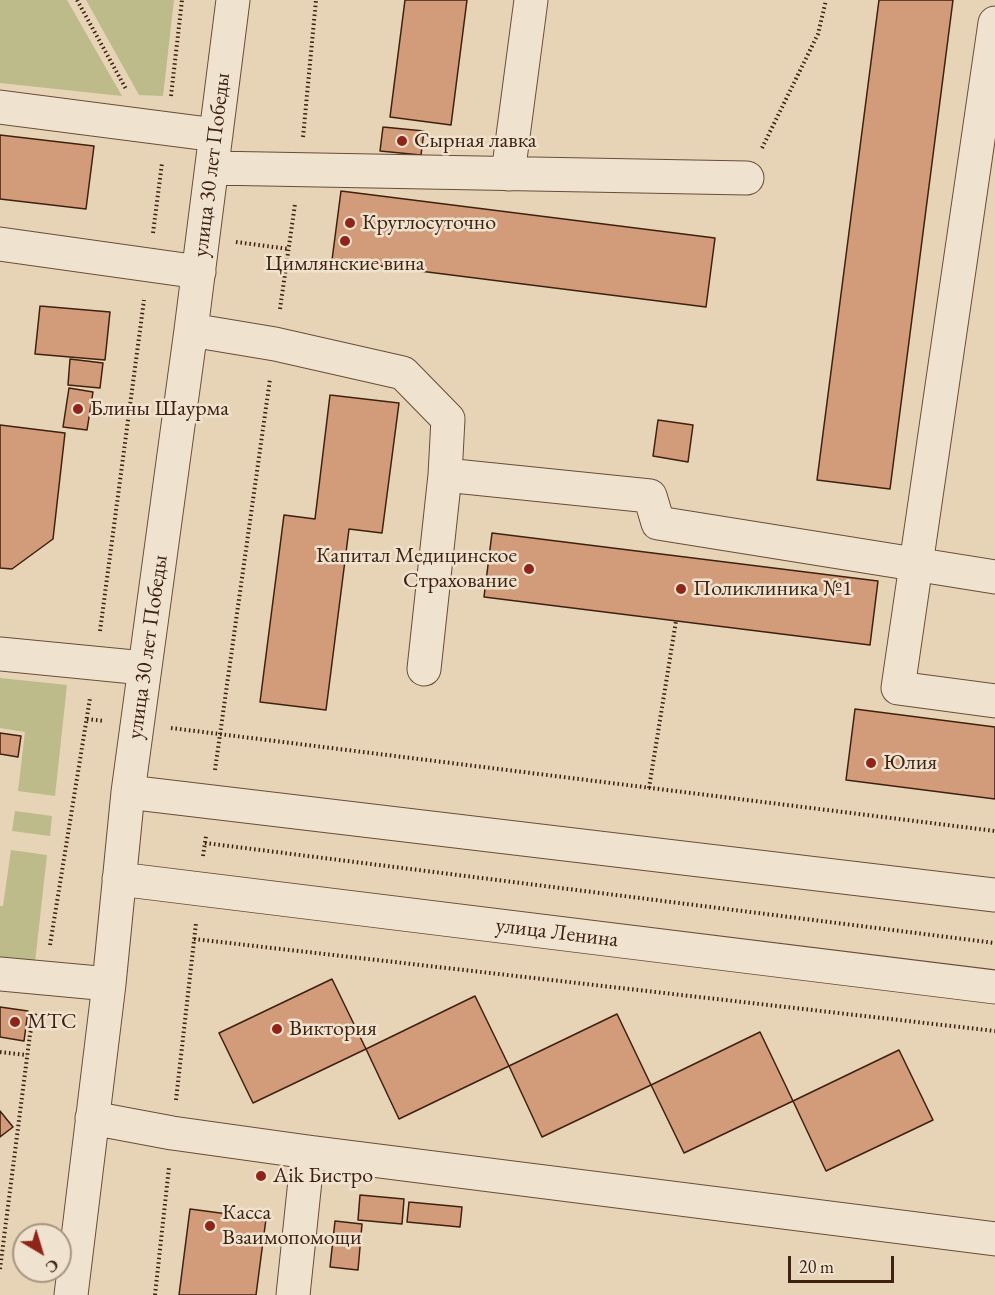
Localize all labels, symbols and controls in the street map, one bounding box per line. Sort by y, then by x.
street label: улица 30 лет Победы [188,71,236,259]
place label: Сырная лавка [414,128,537,154]
marker: Сырная лавка [395,134,409,148]
place label: Круглосуточно [362,210,496,236]
marker: Круглосуточно [343,216,357,230]
marker: Цимлянские вина [338,234,352,248]
place label: Цимлянские вина [265,251,425,277]
place label: Блины Шаурма [90,396,229,422]
marker: Блины Шаурма [71,402,85,416]
place label: Капитал Медицинское Страхование [316,543,517,594]
street label: улица 30 лет Победы [122,553,174,741]
marker: Капитал Медицинское Страхование [522,562,536,576]
place label: Поликлиника №1 [693,576,853,602]
marker: Поликлиника №1 [674,582,688,596]
place label: Юлия [883,750,937,776]
marker: Юлия [864,756,878,770]
street label: улица Ленина [494,912,620,954]
place label: МТС [27,1009,77,1035]
marker: МТС [8,1015,22,1029]
place label: Виктория [289,1016,377,1042]
marker: Виктория [270,1022,284,1036]
place label: Aik Бистро [273,1163,373,1189]
marker: Aik Бистро [254,1169,268,1183]
place label: Касса Взаимопомощи [222,1200,362,1252]
marker: Касса Взаимопомощи [203,1219,217,1233]
north arrow [12,1223,72,1283]
scale bar [791,1244,898,1282]
text: С [41,1254,63,1278]
text: 20 m [799,1255,834,1278]

